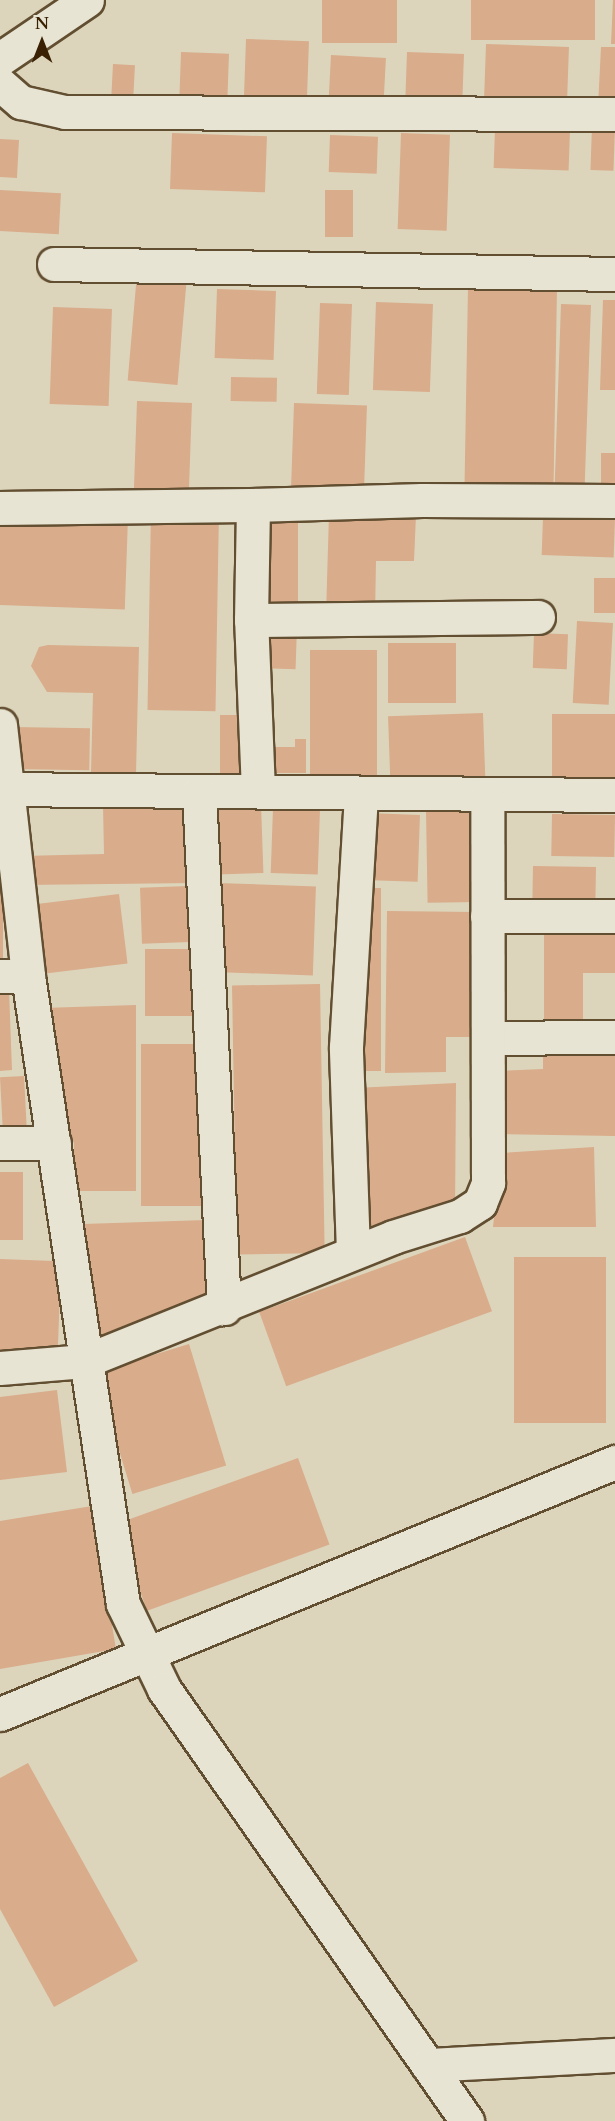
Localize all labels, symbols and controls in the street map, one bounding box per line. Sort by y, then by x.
north arrow [12,12,72,72]
text: N [35,13,49,35]

